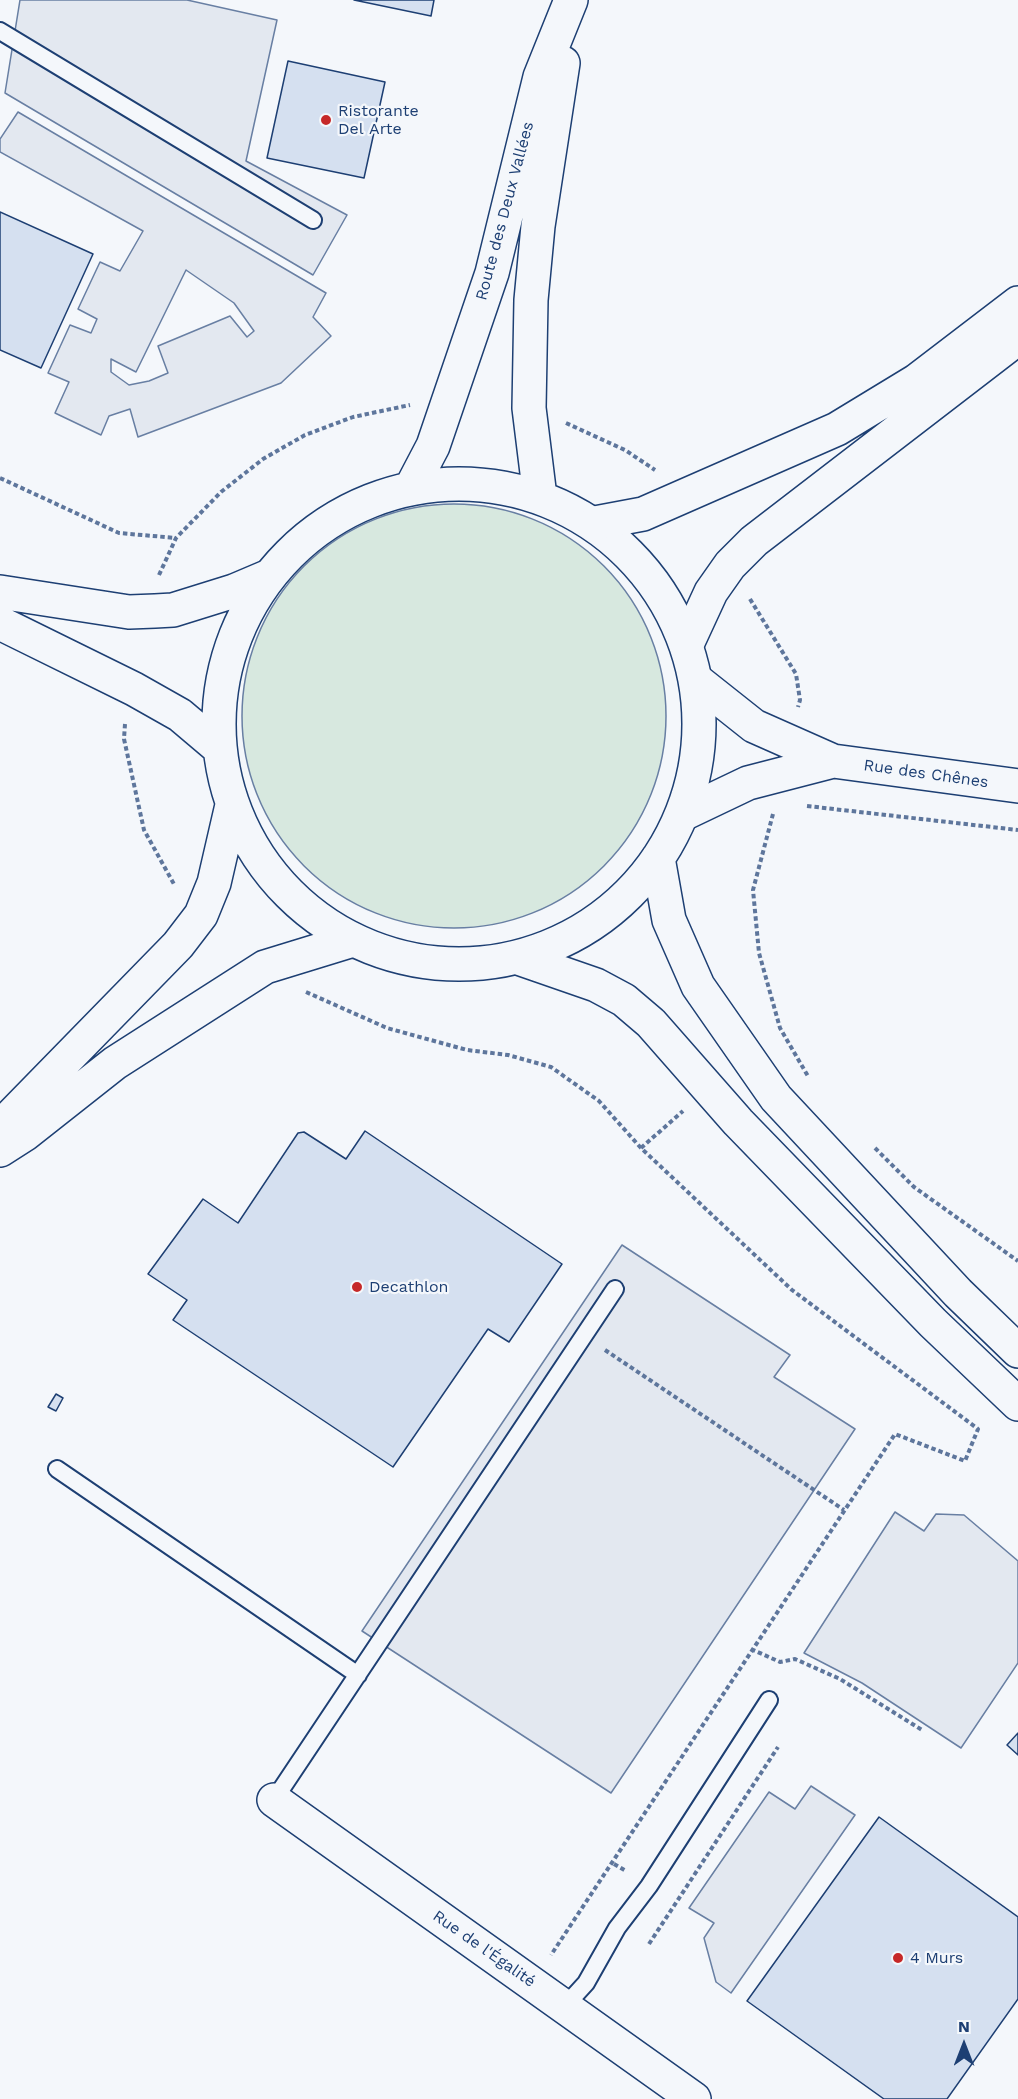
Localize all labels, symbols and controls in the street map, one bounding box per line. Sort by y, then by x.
place label: Ristorante Del Arte [338,101,419,139]
marker: Ristorante Del Arte [319,113,333,127]
street label: Route des Deux Vallées [472,120,538,302]
street label: Rue des Chênes [862,756,990,792]
place label: Decathlon [369,1277,448,1297]
marker: Decathlon [350,1280,364,1294]
street label: Rue de l'Égalité [429,1906,539,1992]
place label: 4 Murs [910,1948,963,1968]
marker: 4 Murs [891,1951,905,1965]
north arrow [934,2015,994,2075]
text: N [958,2017,970,2036]

